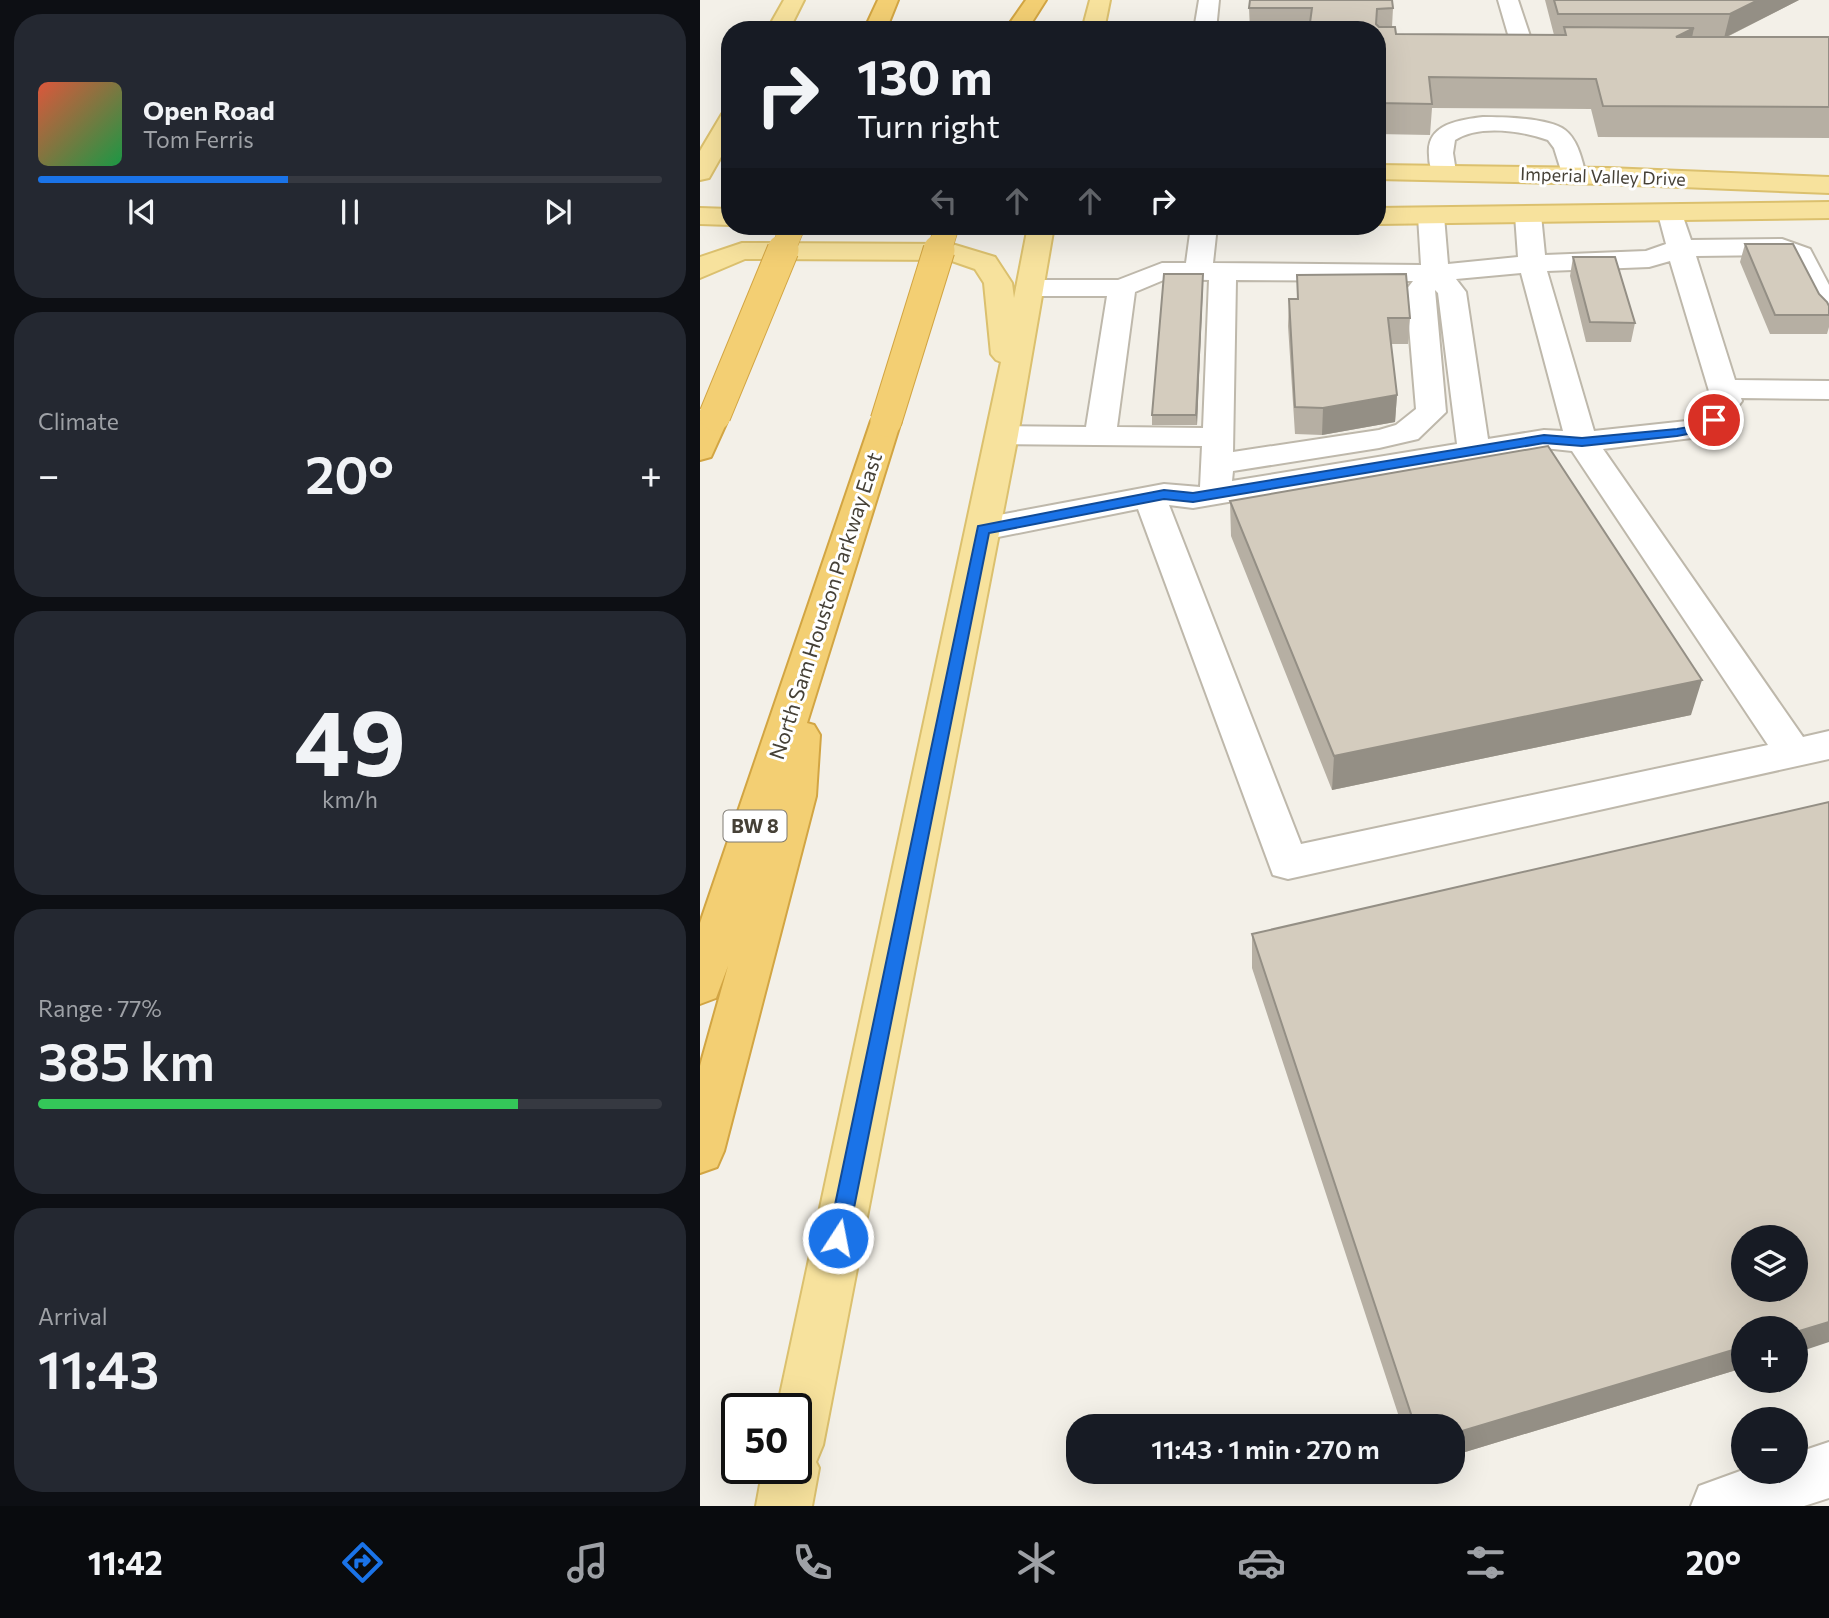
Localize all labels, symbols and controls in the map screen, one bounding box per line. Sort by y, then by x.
text: 130 m [857,45,992,105]
icon: right [742,49,833,140]
text: Open Road [143,94,275,125]
text: Turn right [857,105,1000,145]
text: Tom Ferris [143,125,254,153]
street label: Imperial Valley Drive [1520,162,1686,190]
icon: left [925,182,963,220]
icon: ahead [998,182,1036,220]
icon: ahead [1071,182,1109,220]
icon: right [1144,182,1182,220]
icon: previous [123,193,161,231]
icon: pause [331,193,369,231]
icon: next [539,193,577,231]
pin [1684,390,1744,450]
icon: arrive [1695,401,1733,439]
text: Climate [38,407,119,435]
text: 20° [305,441,394,505]
street label: North Sam Houston Parkway East [763,449,886,762]
text: − [38,450,60,497]
text: + [640,450,662,497]
text: 49 [294,683,406,795]
text: km/h [322,785,378,813]
road number: BW 8 [723,810,786,842]
text: Range · 77% [38,994,162,1022]
text: 385 km [38,1028,215,1092]
position arrow [801,1201,875,1275]
map controls [1731,1225,1808,1484]
button: layers [1731,1225,1808,1302]
text: Arrival [38,1302,108,1330]
button: + [1731,1316,1808,1393]
text: 11:43 [38,1336,159,1400]
speed limit sign: 50 [721,1393,812,1484]
button: − [1731,1407,1808,1484]
text: 11:43 · 1 min · 270 m [1151,1433,1380,1464]
icon: directions [338,1538,387,1587]
icon: music [563,1538,612,1587]
icon: phone [788,1538,837,1587]
icon: climate [1012,1538,1061,1587]
icon: car [1237,1538,1286,1587]
icon: filters [1461,1538,1510,1587]
text: 11:42 [88,1542,163,1582]
text: 20° [1686,1542,1741,1582]

